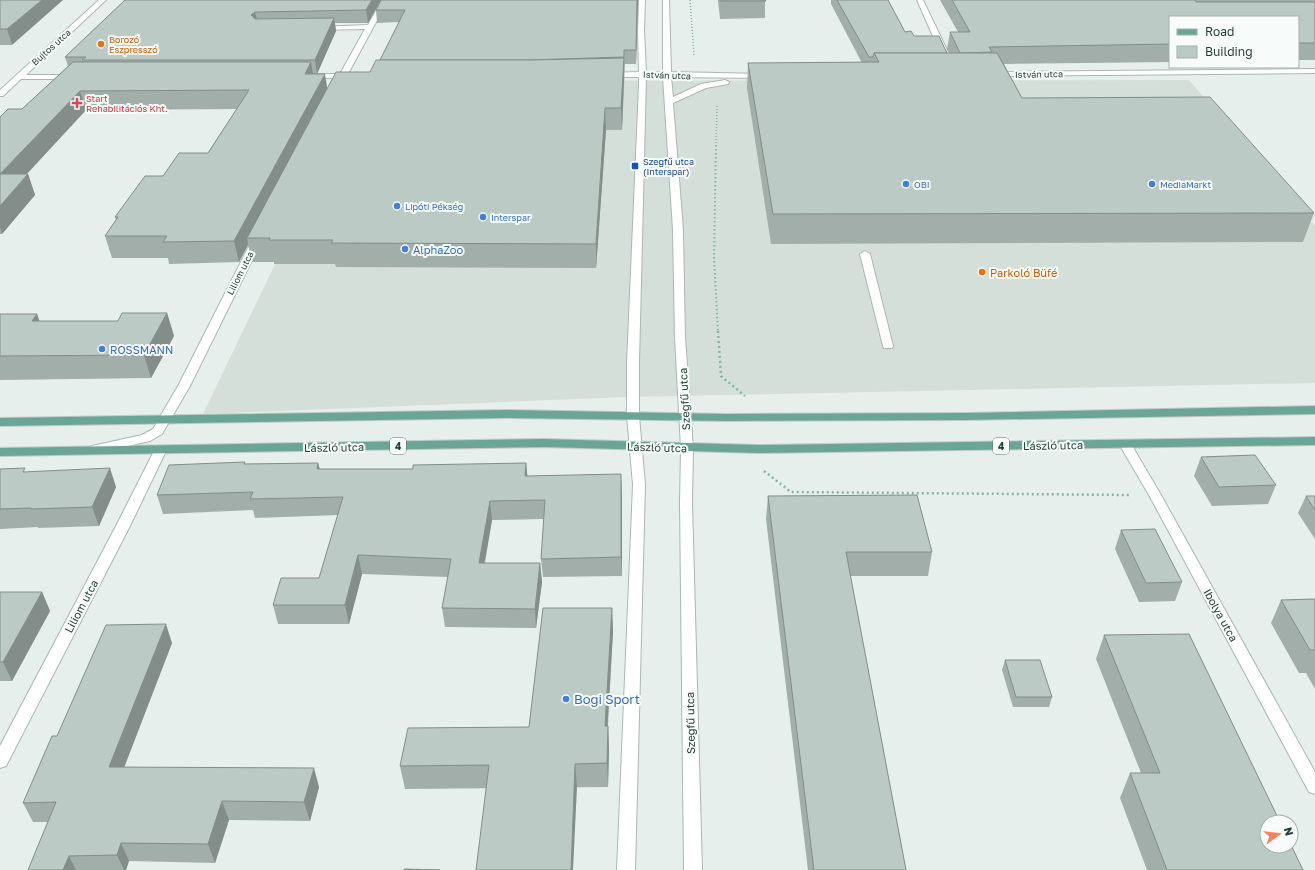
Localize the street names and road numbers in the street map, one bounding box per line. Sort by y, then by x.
street label: Bujtos utca [29,27,73,67]
street label: István utca [1015,68,1063,80]
street label: István utca [643,69,691,81]
street label: Liliom utca [224,249,256,297]
street label: Szegfű utca [676,368,692,430]
road number: 4 [390,438,406,454]
road number: 4 [993,438,1009,454]
street label: László utca [1023,438,1083,452]
street label: László utca [627,439,687,455]
street label: László utca [304,440,364,454]
street label: Liliom utca [62,577,100,635]
street label: Ibolya utca [1201,586,1241,644]
street label: Szegfű utca [683,692,697,754]

